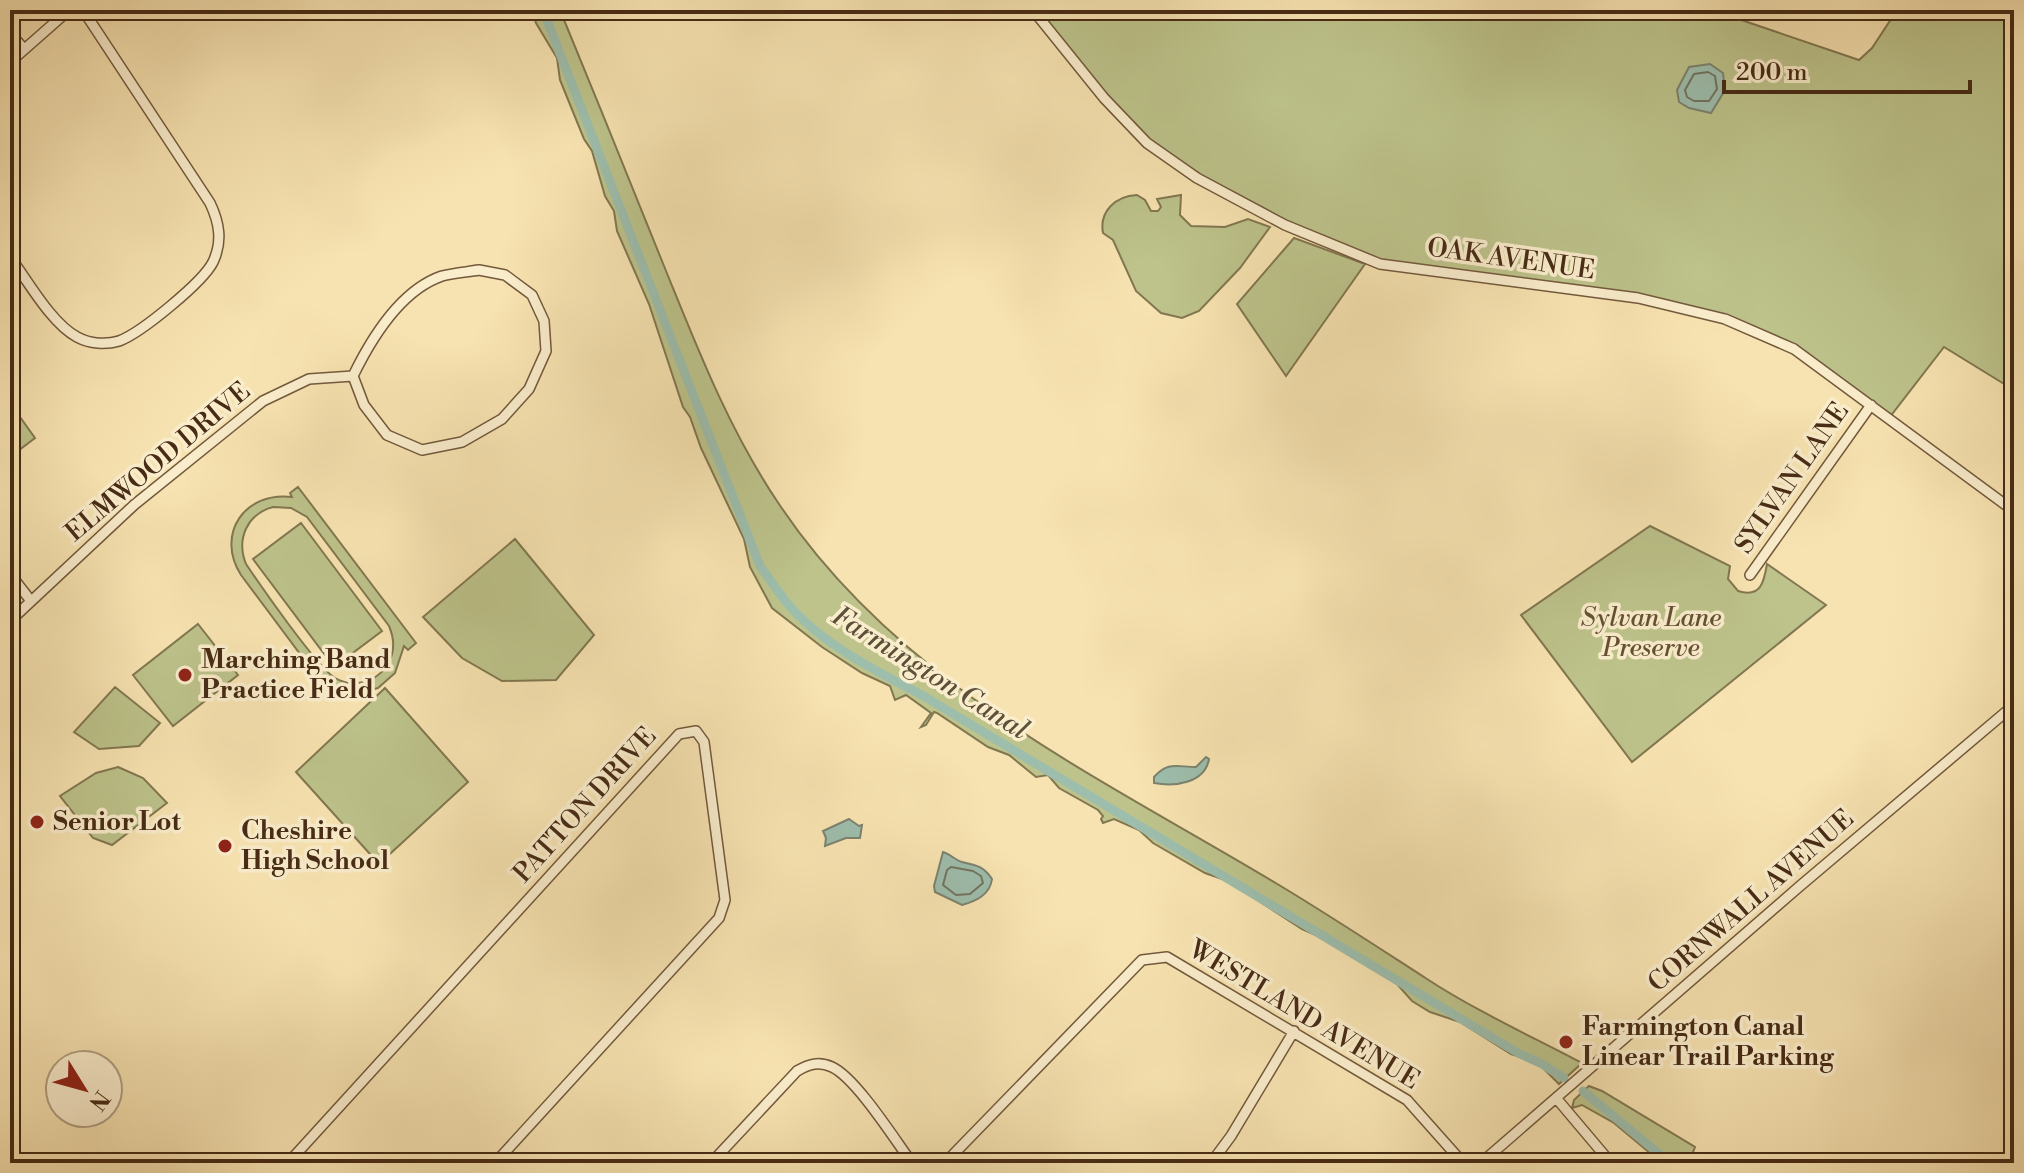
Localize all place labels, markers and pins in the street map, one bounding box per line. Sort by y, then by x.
place label: Marching Band Practice Field [201,644,391,706]
marker: Marching Band Practice Field [176,666,194,684]
place label: Senior Lot [53,806,181,838]
marker: Senior Lot [28,813,46,831]
place label: Cheshire High School [241,815,390,877]
marker: Cheshire High School [216,837,234,855]
place label: Farmington Canal Linear Trail Parking [1582,1011,1835,1073]
marker: Farmington Canal Linear Trail Parking [1557,1033,1575,1051]

